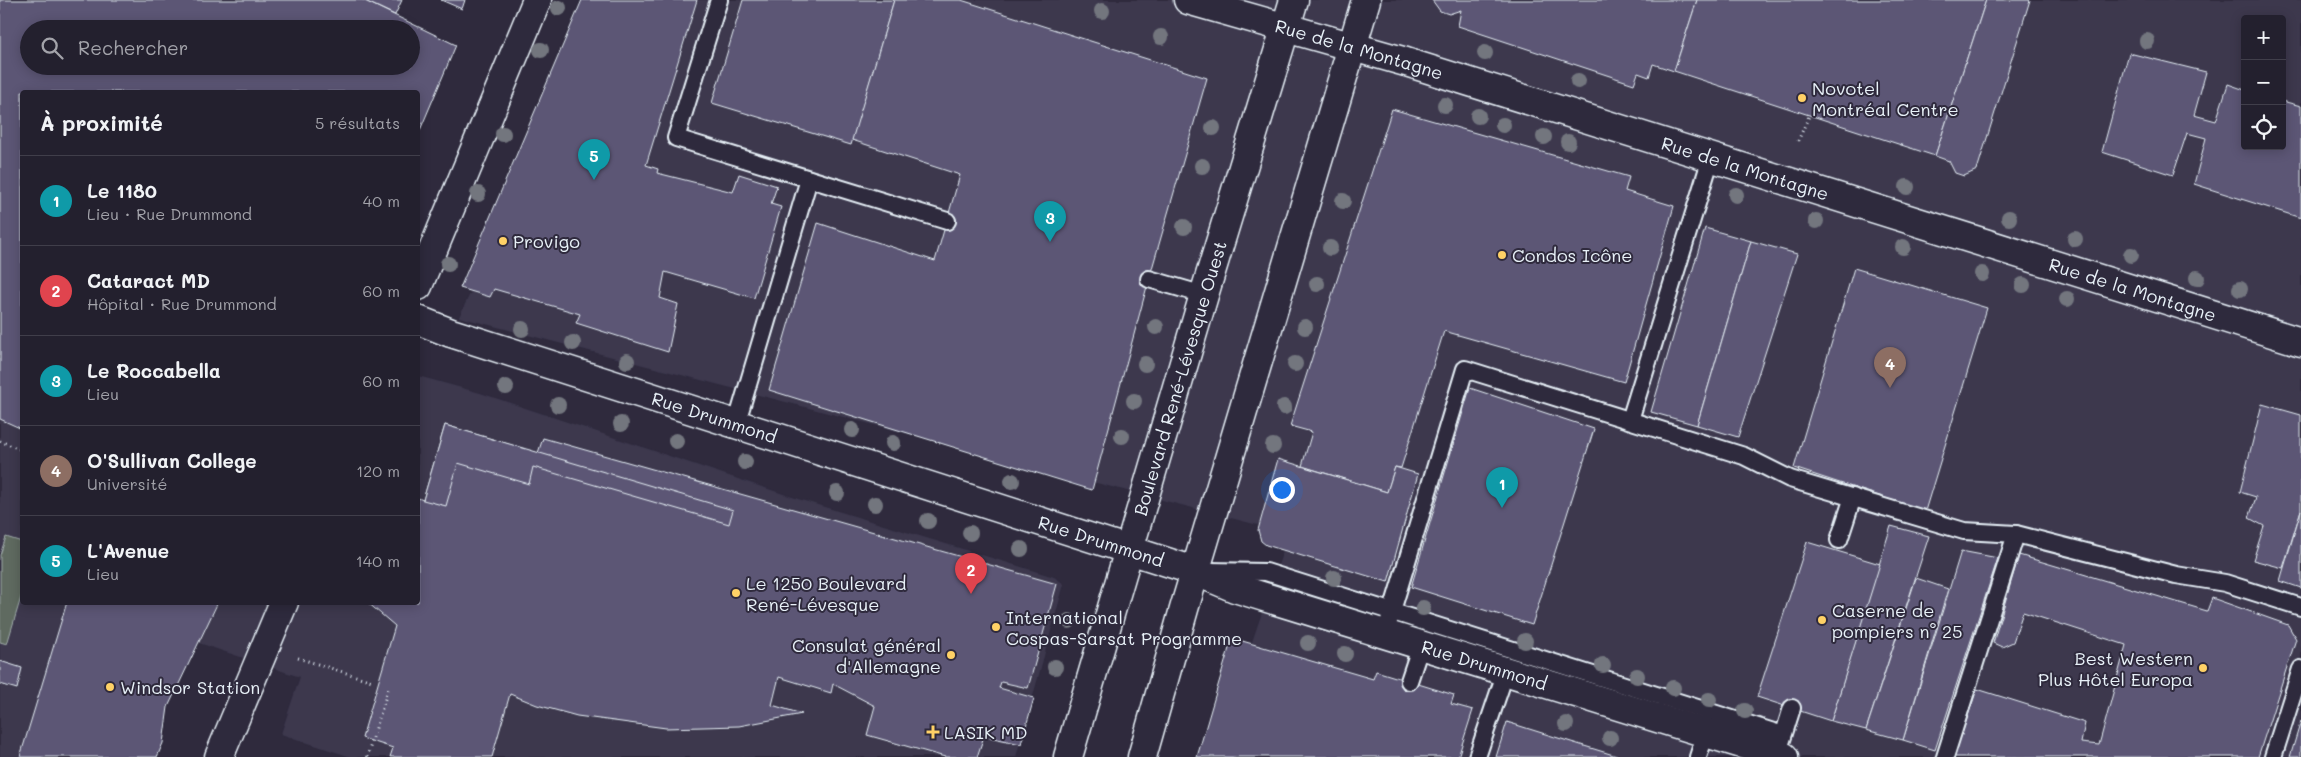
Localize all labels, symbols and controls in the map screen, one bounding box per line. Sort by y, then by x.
street label: Rue de la Montagne [1272,13,1446,85]
map controls [2241,15,2286,150]
button: + [2241,15,2286,60]
search box [20,20,420,75]
icon: search [38,34,66,62]
text: Rechercher [78,35,188,60]
button: − [2241,60,2286,105]
place label: Novotel Montréal Centre [1812,76,1959,121]
marker: Novotel Montréal Centre [1796,92,1808,104]
button: locate [2241,105,2286,150]
text: À proximité [40,109,163,136]
text: 5 résultats [315,112,400,133]
street label: Rue de la Montagne [1659,131,1832,206]
pin: 5 [578,139,610,180]
text: Le 1180 [87,178,157,203]
text: 1 [52,190,60,211]
text: 40 m [363,190,400,211]
pin: 3 [1034,201,1066,242]
text: Lieu · Rue Drummond [87,203,252,224]
place label: Provigo [513,229,580,253]
marker: Provigo [497,235,509,247]
street label: Boulevard René-Lévesque Ouest [1128,238,1232,518]
place label: Condos Icône [1512,243,1632,267]
marker: Condos Icône [1496,249,1508,261]
street label: Rue de la Montagne [2046,252,2219,327]
text: Cataract MD [87,268,210,293]
text: 2 [52,280,60,301]
text: 60 m [363,280,400,301]
text: Hôpital · Rue Drummond [87,293,277,314]
pin: 4 [1874,347,1906,388]
text: Le Roccabella [87,358,221,383]
text: 3 [51,370,61,391]
text: 60 m [363,370,400,391]
text: Lieu [87,383,119,404]
street label: Rue Drummond [649,386,780,449]
text: O'Sullivan College [87,448,257,473]
text: 4 [51,460,61,481]
text: 120 m [356,460,400,481]
pin: 1 [1486,467,1518,508]
text: Université [87,473,167,494]
your location [1269,477,1295,503]
street label: Rue Drummond [1035,510,1167,572]
text: L'Avenue [87,538,169,563]
text: 5 [51,550,61,571]
text: 140 m [356,550,400,571]
pin: 2 [955,553,987,594]
text: Lieu [87,563,119,584]
place label: Le 1250 Boulevard René-Lévesque [746,571,906,616]
marker: Le 1250 Boulevard René-Lévesque [730,587,742,599]
place label: Caserne de pompiers n° 25 [1832,598,1963,643]
place label: International Cospas-Sarsat Programme [1006,605,1242,650]
marker: Caserne de pompiers n° 25 [1816,614,1828,626]
marker: International Cospas-Sarsat Programme [990,621,1002,633]
place label: Consulat général d'Allemagne [792,633,941,678]
street label: Rue Drummond [1419,634,1550,695]
place label: Best Western Plus Hôtel Europa [2038,646,2193,691]
marker: Consulat général d'Allemagne [945,649,957,661]
marker: Best Western Plus Hôtel Europa [2197,662,2209,674]
place label: Windsor Station [120,675,260,699]
marker: Windsor Station [104,681,116,693]
place label: LASIK MD [944,720,1027,744]
marker: LASIK MD [926,725,940,739]

